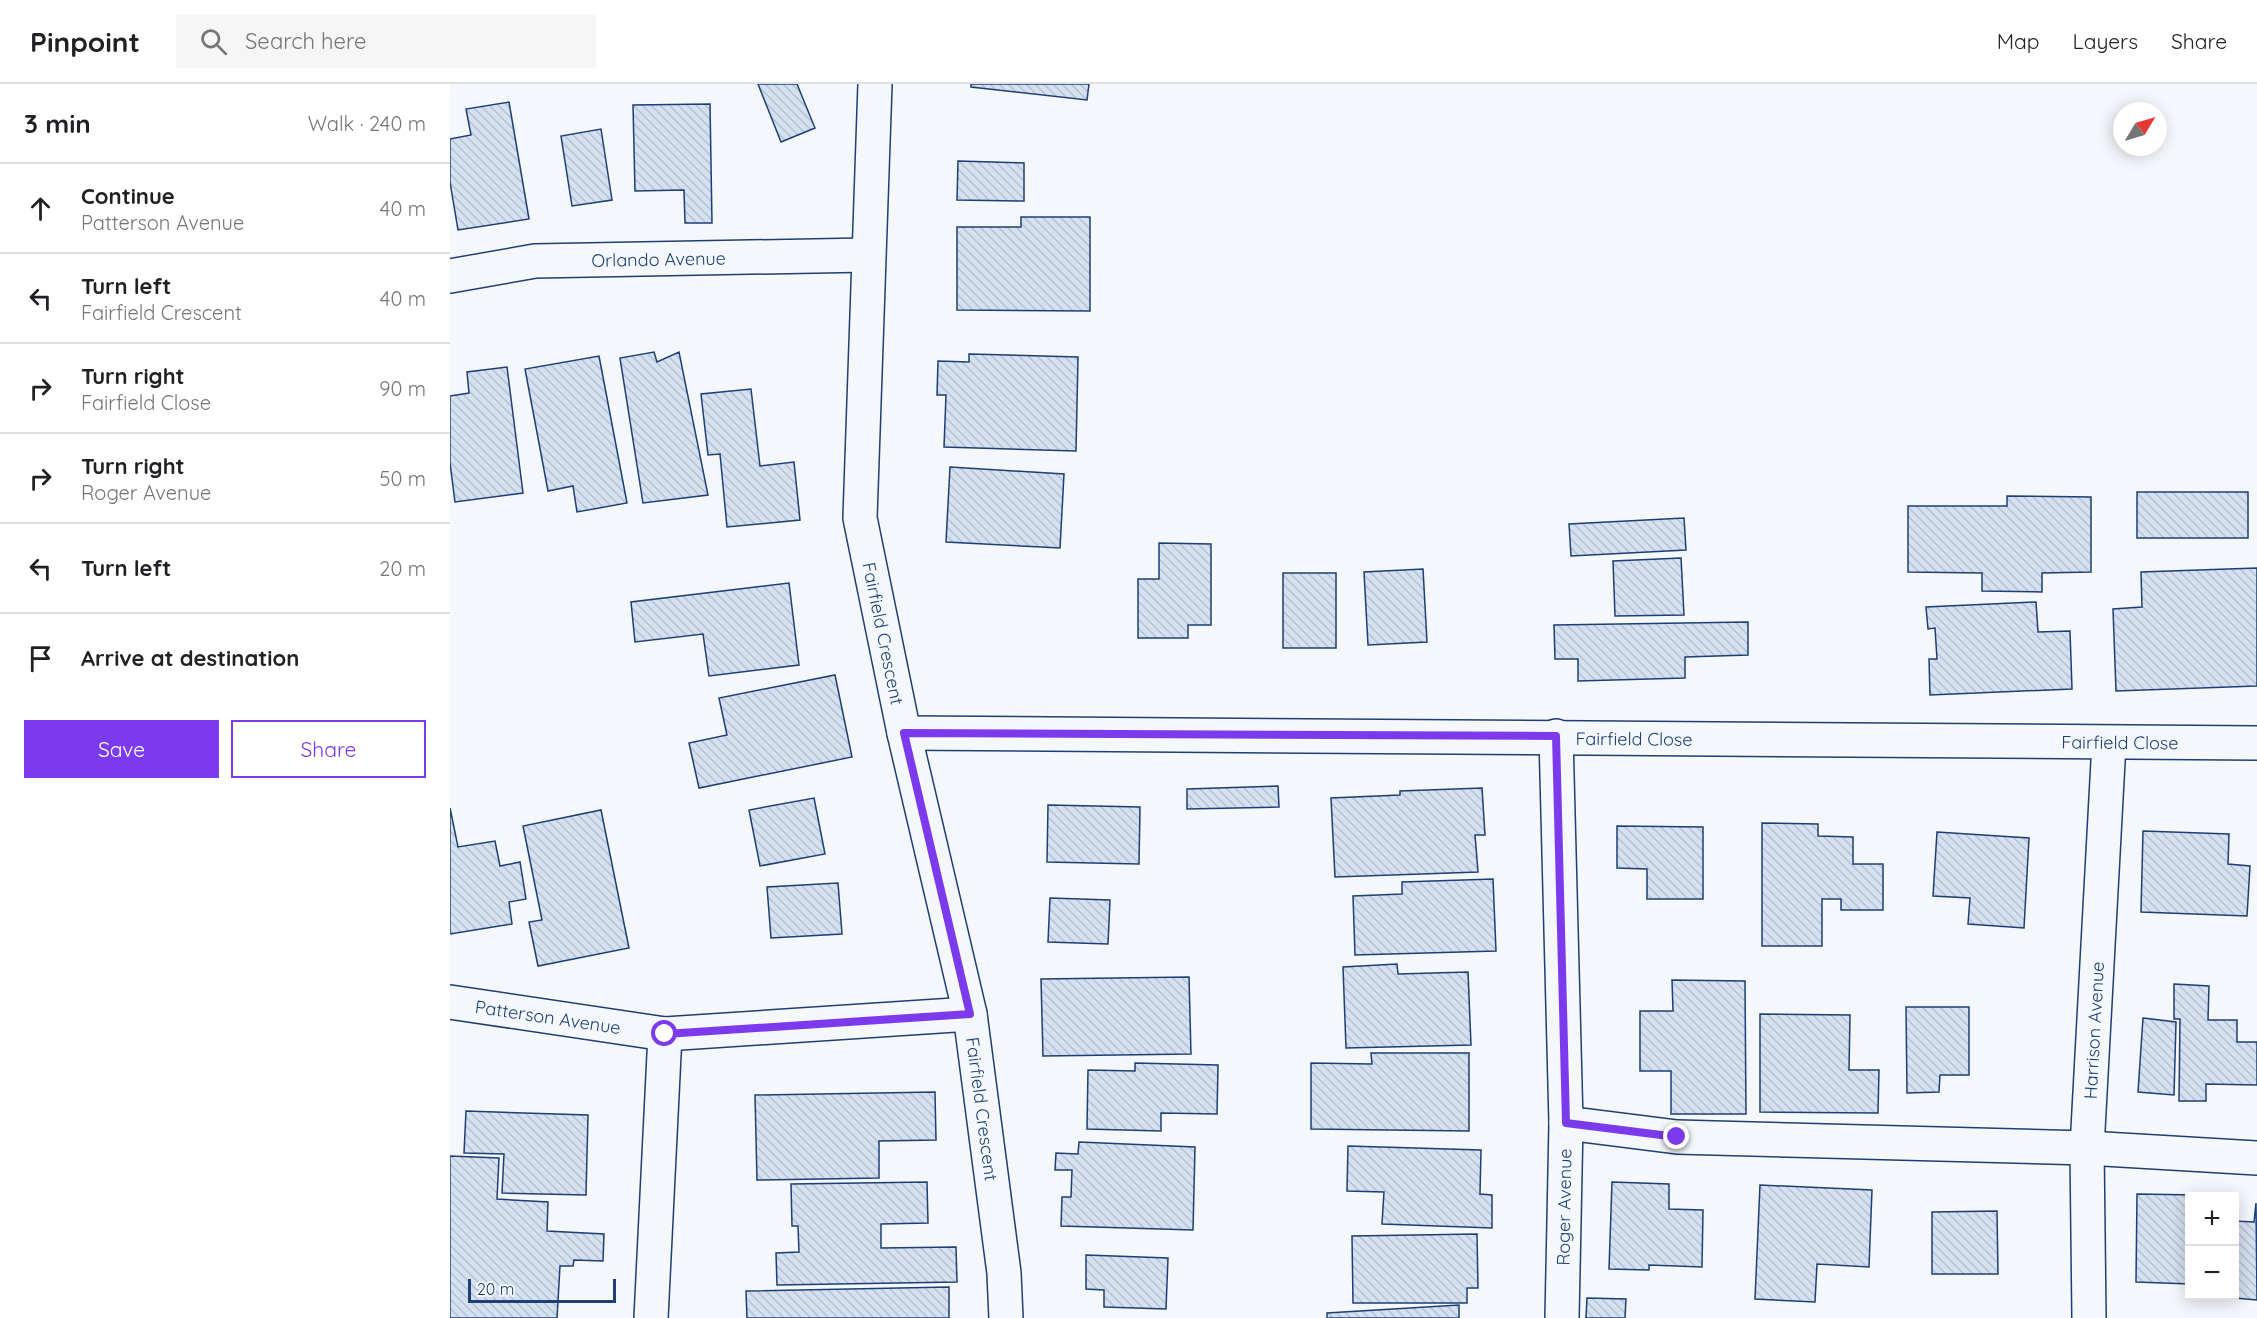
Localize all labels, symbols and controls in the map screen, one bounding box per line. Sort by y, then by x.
search box [176,14,596,68]
text: Pinpoint [30,24,140,59]
icon: search [197,25,230,58]
text: Search here [245,27,366,55]
text: Map [1997,28,2040,54]
text: Layers [2073,28,2138,54]
text: Share [2171,28,2227,54]
north arrow [2113,102,2167,156]
text: 3 min [24,107,91,140]
text: Walk · 240 m [308,111,426,136]
text: Continue [81,182,175,210]
icon: ahead [24,192,57,225]
text: 40 m [380,196,426,221]
text: Patterson Avenue [81,210,244,235]
street label: Orlando Avenue [591,246,726,271]
text: Turn left [81,272,171,300]
icon: left [24,282,57,315]
text: 40 m [380,286,426,311]
text: Fairfield Crescent [81,300,242,325]
text: Turn right [81,362,185,390]
icon: right [24,372,57,405]
text: 90 m [379,376,426,401]
text: Fairfield Close [81,390,211,415]
text: Turn right [81,452,185,480]
icon: right [24,462,57,495]
text: 50 m [380,466,426,491]
text: Roger Avenue [81,480,211,505]
icon: left [24,552,57,585]
text: Turn left [81,554,171,582]
text: 20 m [379,556,426,581]
street label: Fairfield Crescent [858,560,909,707]
icon: arrive [24,642,57,675]
text: Arrive at destination [81,644,299,672]
button: Save [24,720,219,778]
button: Share [231,720,426,778]
street label: Fairfield Close [1575,726,1693,750]
street label: Fairfield Close [2061,730,2179,754]
street label: Harrison Avenue [2078,961,2109,1100]
street label: Patterson Avenue [474,994,622,1039]
route start [651,1020,677,1046]
street label: Fairfield Crescent [962,1036,1003,1182]
route end [1663,1123,1689,1149]
street label: Roger Avenue [1551,1148,1577,1266]
map controls [2185,1192,2239,1300]
button: + [2185,1192,2239,1246]
button: − [2185,1246,2239,1300]
scale bar [468,1276,616,1304]
text: 20 m [477,1279,514,1299]

